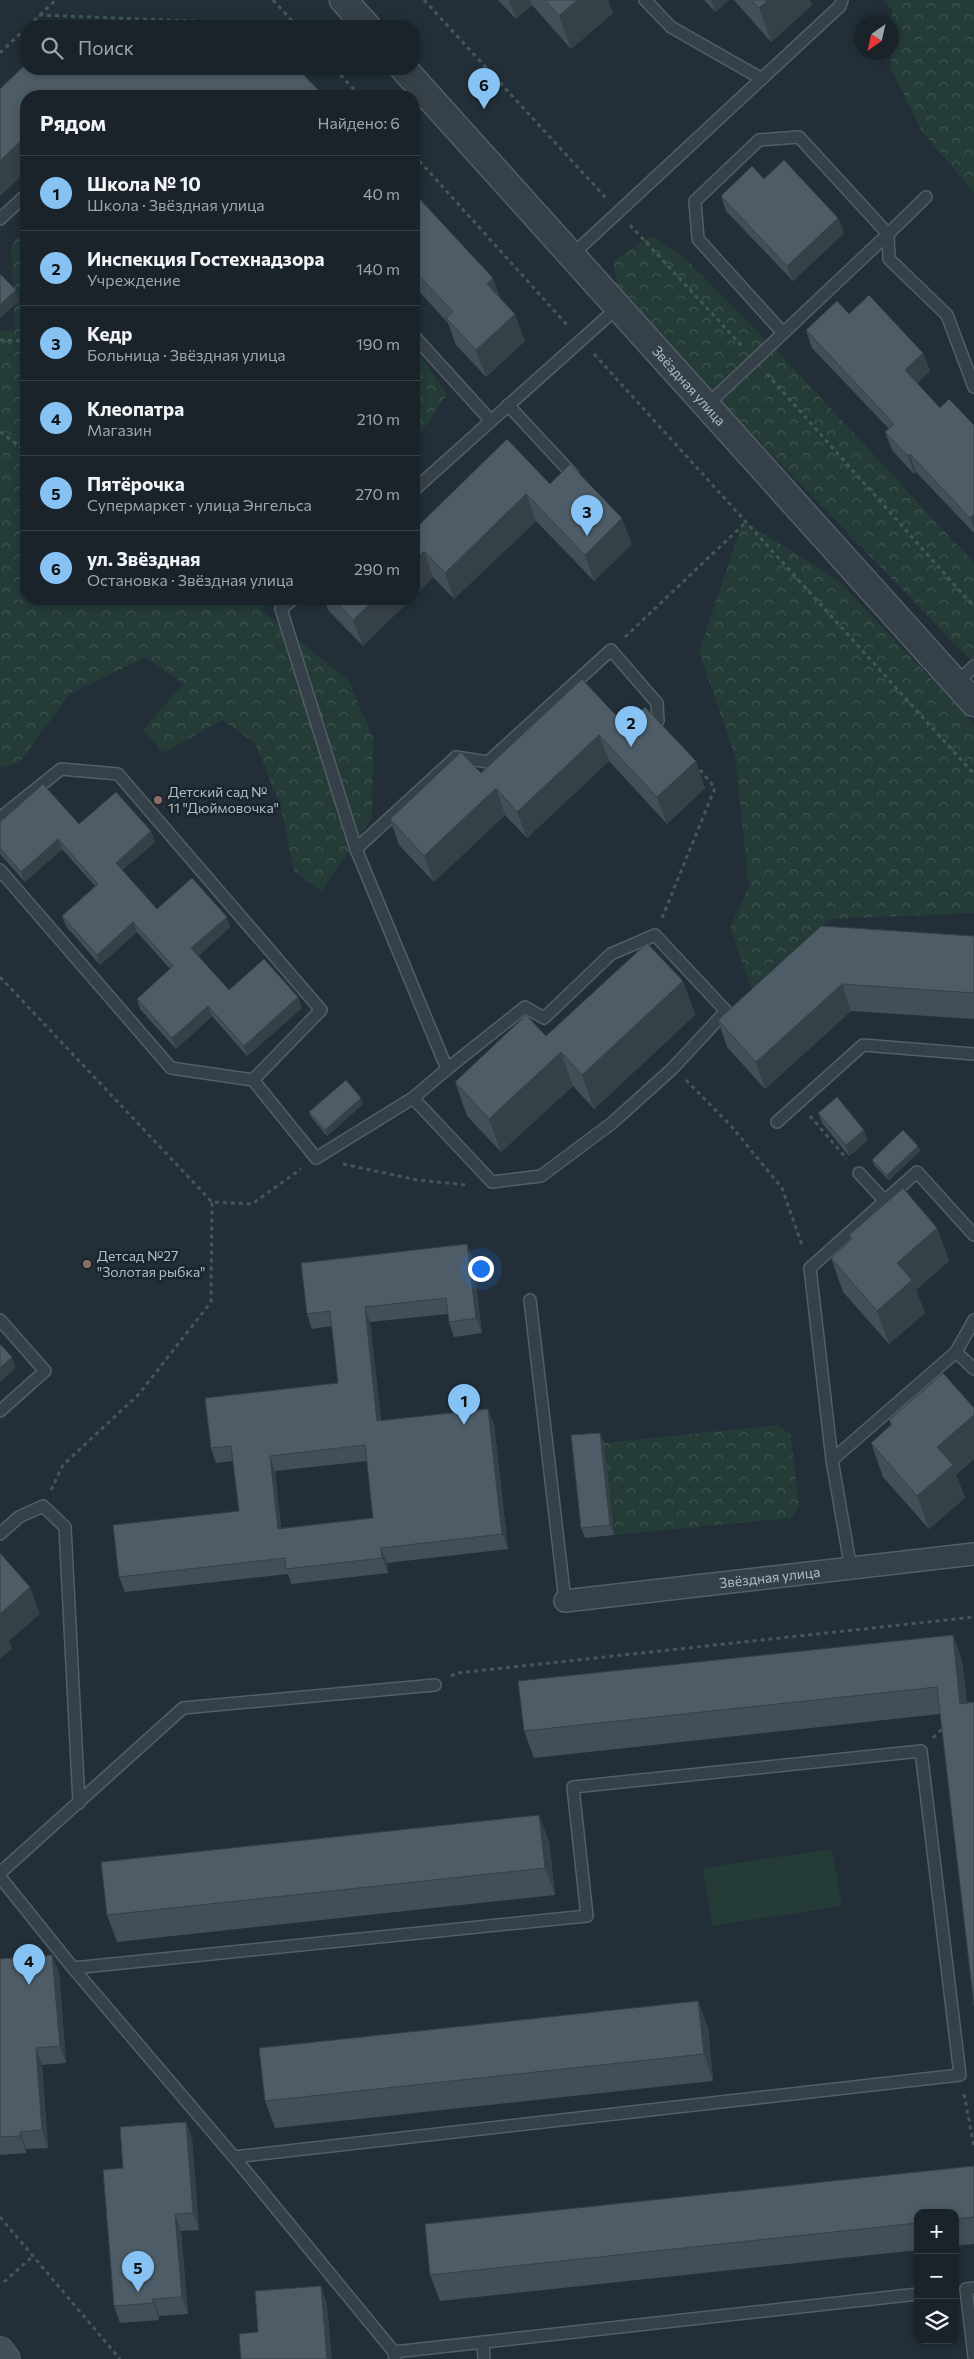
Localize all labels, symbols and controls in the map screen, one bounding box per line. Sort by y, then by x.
north arrow [854,15,899,60]
search box [20,20,420,75]
icon: search [38,34,66,62]
text: Поиск [78,36,134,59]
pin: 6 [468,68,500,109]
text: Рядом [40,110,106,135]
text: Найдено: 6 [317,113,400,132]
text: Школа № 10 [87,172,201,195]
text: 1 [52,184,60,203]
text: 40 m [363,184,400,203]
text: Школа · Звёздная улица [87,195,265,214]
text: Инспекция Гостехнадзора [87,247,324,270]
text: 2 [51,259,61,278]
text: 140 m [356,259,400,278]
text: Учреждение [87,270,180,289]
text: Кедр [87,322,132,345]
text: 3 [51,334,61,353]
text: 190 m [356,334,400,353]
street label: Звёздная улица [649,342,729,429]
text: Больница · Звёздная улица [87,345,286,364]
text: Клеопатра [87,397,184,420]
text: 4 [51,409,61,428]
text: 210 m [357,409,400,428]
text: Магазин [87,420,152,439]
text: Пятёрочка [87,472,185,495]
text: 5 [51,484,61,503]
text: 270 m [355,484,400,503]
text: Супермаркет · улица Энгельса [87,495,312,514]
pin: 3 [571,495,603,536]
text: ул. Звёздная [87,547,201,570]
text: 6 [51,559,61,578]
text: 290 m [354,559,400,578]
text: Остановка · Звёздная улица [87,570,294,589]
pin: 2 [615,706,647,747]
place label: Детский сад № 11 "Дюймовочка" [168,783,279,816]
marker: Детский сад № 11 "Дюймовочка" [152,794,164,806]
place label: Детсад №27 "Золотая рыбка" [97,1247,206,1280]
your location [468,1256,494,1282]
marker: Детсад №27 "Золотая рыбка" [81,1258,93,1270]
pin: 1 [448,1384,480,1425]
street label: Звёздная улица [718,1563,821,1591]
pin: 4 [13,1944,45,1985]
map controls [914,2209,959,2344]
button: + [914,2209,959,2254]
pin: 5 [122,2251,154,2292]
button: − [914,2254,959,2299]
button: layers [914,2299,959,2344]

